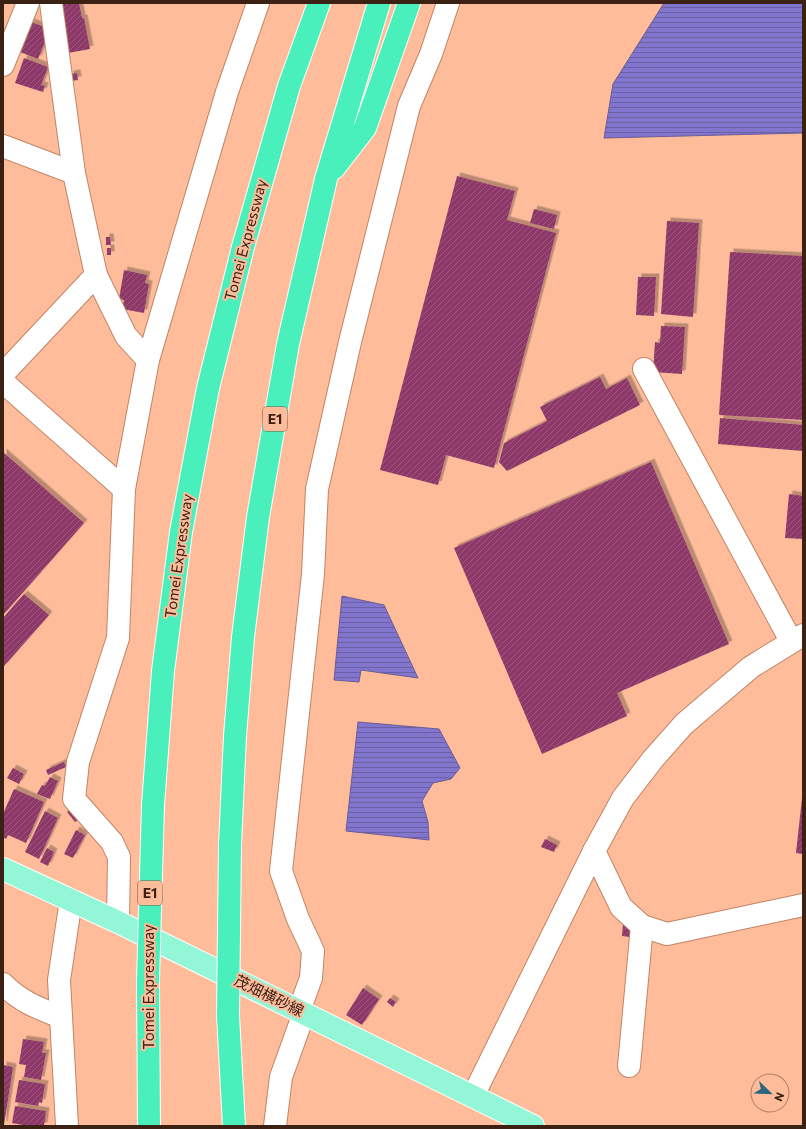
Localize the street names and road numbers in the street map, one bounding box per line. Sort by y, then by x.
street label: Tomei Expressway [220,177,270,303]
road number: E1 [263,407,287,431]
street label: Tomei Expressway [160,492,196,619]
road number: E1 [138,881,162,905]
street label: Tomei Expressway [139,924,157,1050]
street label: 茂畑横砂線 [232,971,307,1020]

